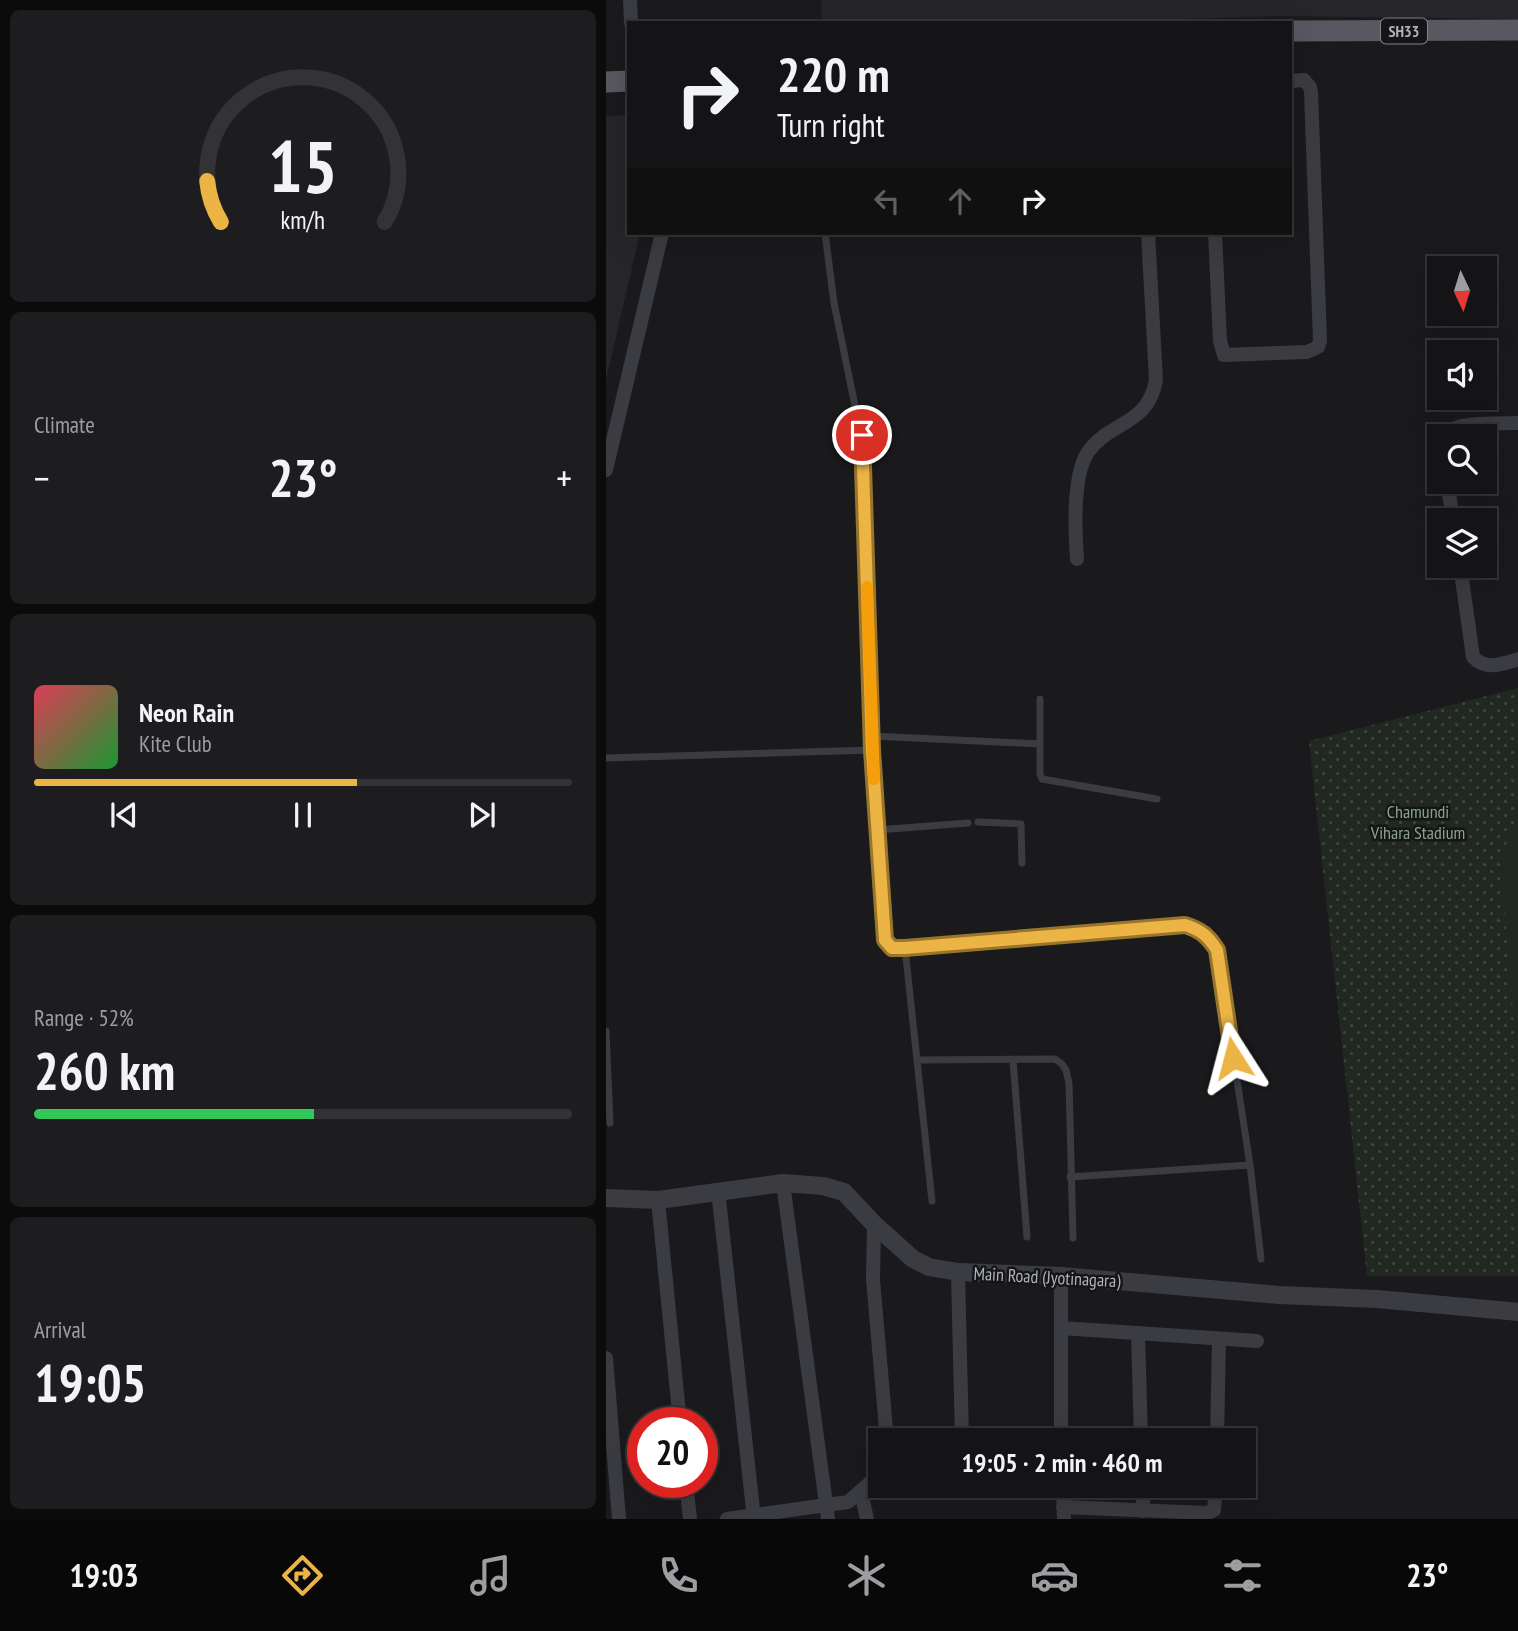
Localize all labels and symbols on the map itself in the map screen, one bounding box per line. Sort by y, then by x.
road number: SH33 [1381,19,1427,44]
north arrow [1427,256,1497,326]
pin [832,405,892,465]
park label: Chamundi Vihara Stadium [1370,800,1465,844]
position arrow [1196,1021,1270,1095]
street label: Main Road (Jyotinagara) [973,1262,1122,1292]
speed limit sign: 20 [627,1407,718,1498]

